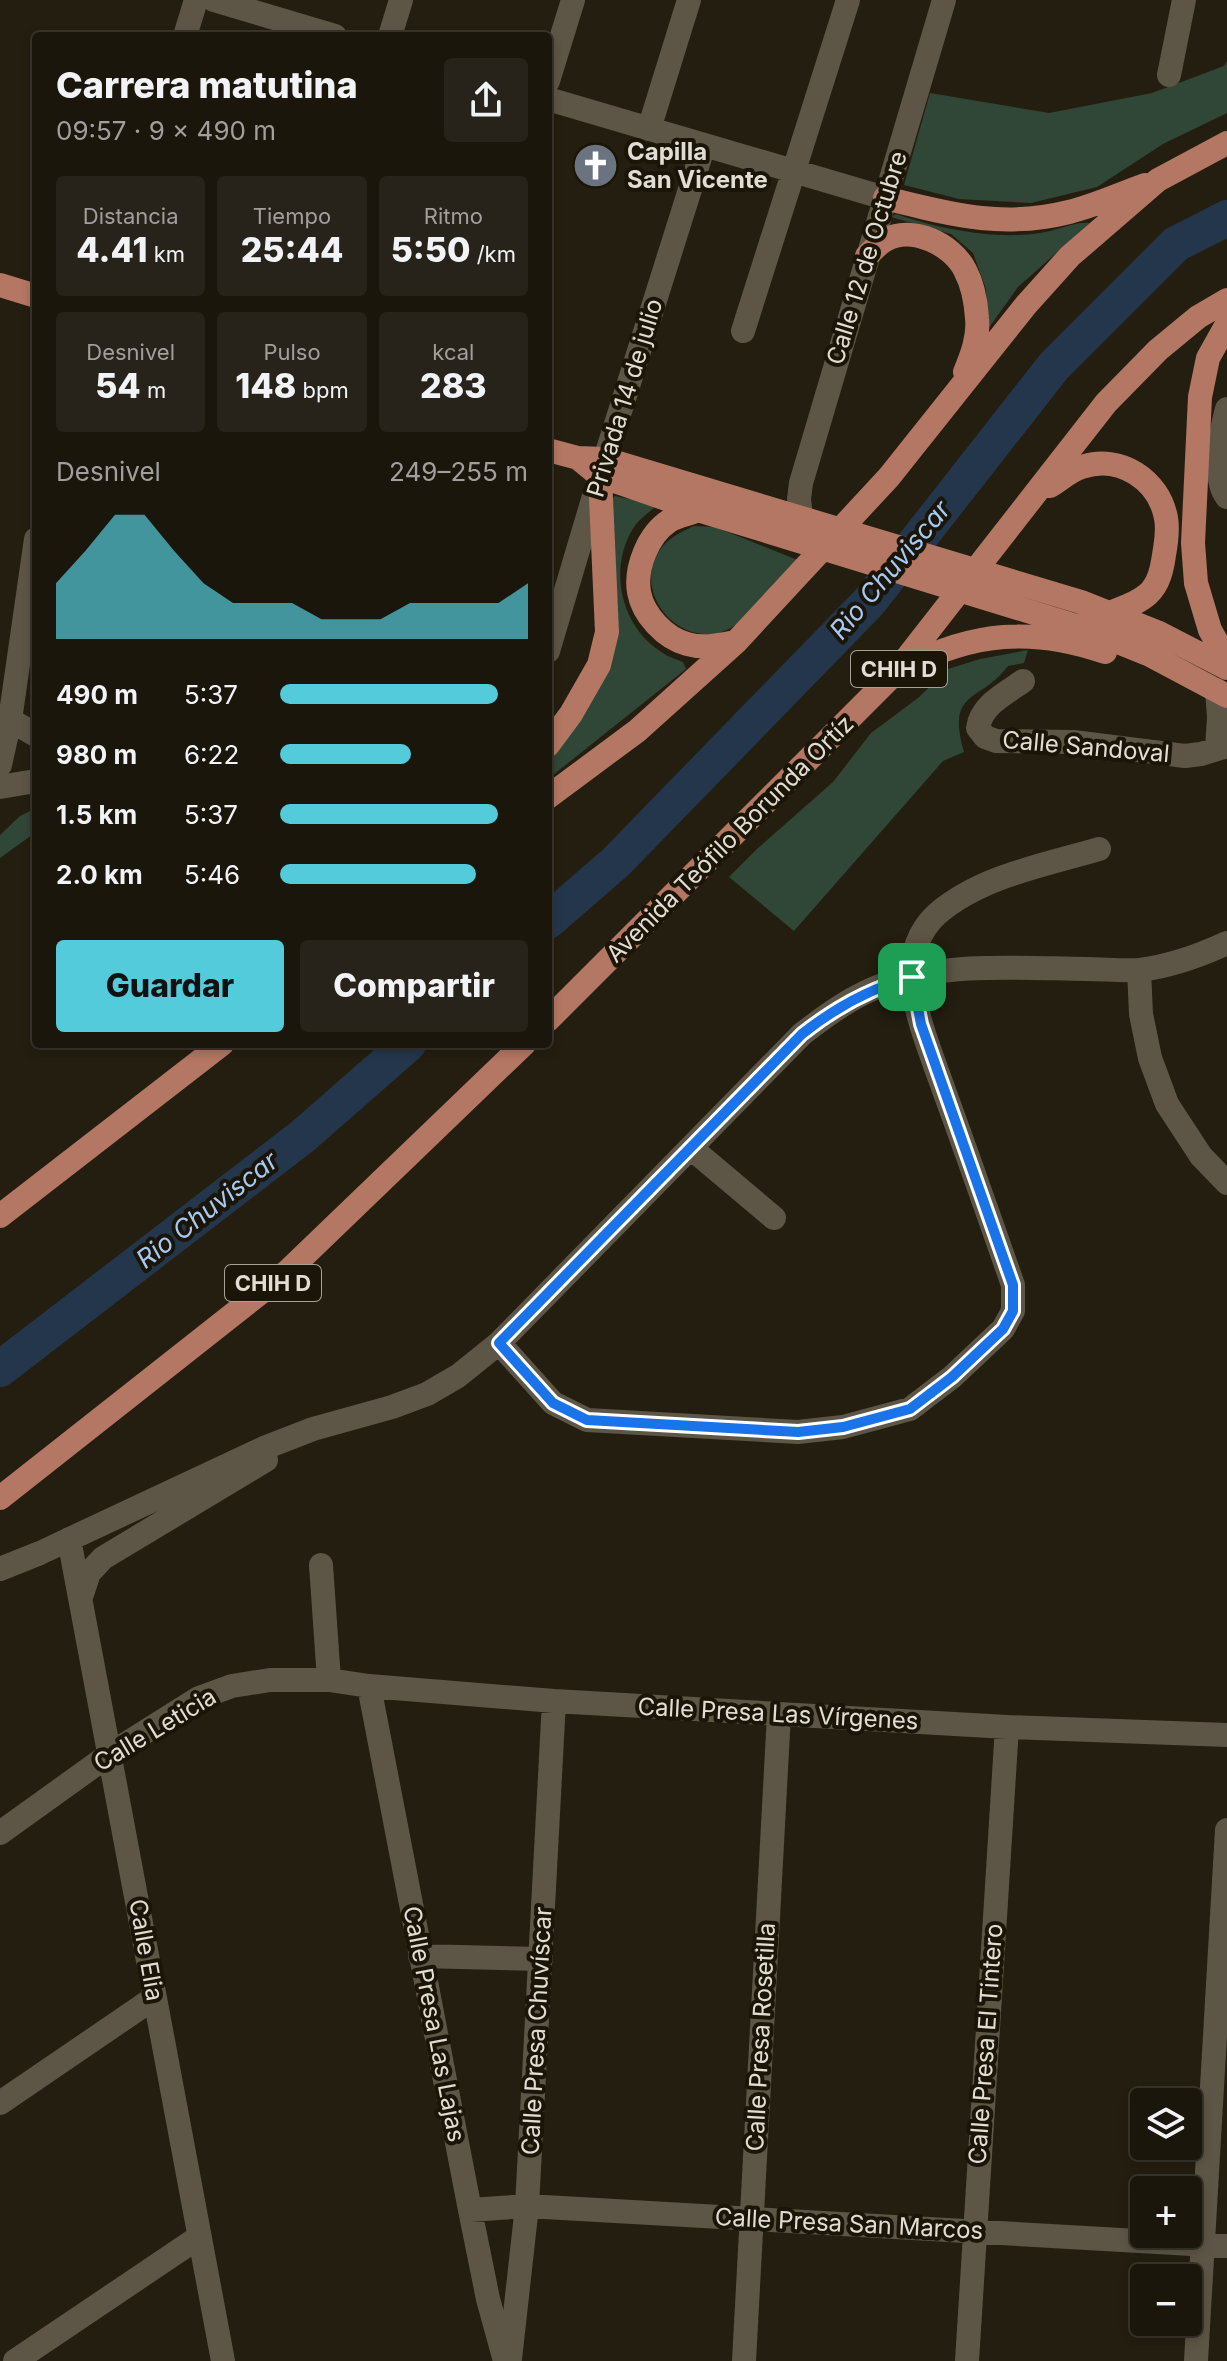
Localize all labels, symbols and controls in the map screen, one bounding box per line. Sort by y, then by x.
button: share [444,58,528,142]
text: Carrera matutina [56,63,358,107]
text: 09:57 · 9 × 490 m [56,115,276,146]
place label: Capilla San Vicente [627,137,768,194]
church icon: Capilla San Vicente [572,142,620,190]
street label: Calle 12 de Octubre [820,148,913,368]
text: Distancia [83,203,179,229]
text: Tiempo [253,203,331,229]
text: Ritmo [424,203,483,229]
text: 4.41 [76,229,147,270]
text: 25:44 [241,229,343,270]
text: 5:50 [391,229,471,270]
text: km [147,241,185,267]
text: /km [471,241,516,267]
street label: Privada 14 de julio [581,295,668,500]
text: Desnivel [86,339,175,365]
text: Pulso [263,339,321,365]
text: kcal [432,339,474,365]
text: 54 [95,365,141,406]
text: 148 [235,365,296,406]
text: 283 [420,365,487,406]
text: m [141,377,166,403]
text: bpm [296,377,349,403]
text: Desnivel [56,456,161,487]
text: 249–255 m [389,456,528,487]
water label: Rio Chuviscar [823,493,957,645]
road number: CHIH D [851,651,947,687]
text: 490 m [56,679,138,710]
text: 5:37 [184,679,238,710]
street label: Avenida Teófilo Borunda Ortíz [600,709,859,968]
street label: Calle Sandoval [1001,725,1171,768]
text: 980 m [56,739,137,770]
text: 6:22 [184,739,239,770]
text: 1.5 km [56,799,137,830]
text: 5:37 [184,799,238,830]
text: 2.0 km [56,859,143,890]
text: 5:46 [184,859,240,890]
button: Guardar [56,940,284,1032]
button: Compartir [300,940,528,1032]
pin [878,943,946,1011]
icon: arrive [890,955,934,999]
water label: Rio Chuviscar [130,1144,285,1274]
road number: CHIH D [225,1265,321,1301]
street label: Calle Leticia [88,1682,221,1777]
street label: Calle Presa Las Vírgenes [637,1692,919,1735]
street label: Calle Elia [123,1897,170,2003]
street label: Calle Presa Las Lajas [397,1903,472,2144]
street label: Calle Presa Chuvíscar [516,1906,557,2156]
street label: Calle Presa Rosetilla [740,1922,781,2152]
street label: Calle Presa El Tintero [963,1923,1008,2165]
map controls [1130,2088,1202,2336]
button: layers [1130,2088,1202,2160]
button: + [1130,2176,1202,2248]
street label: Calle Presa San Marcos [714,2202,984,2245]
button: − [1130,2264,1202,2336]

